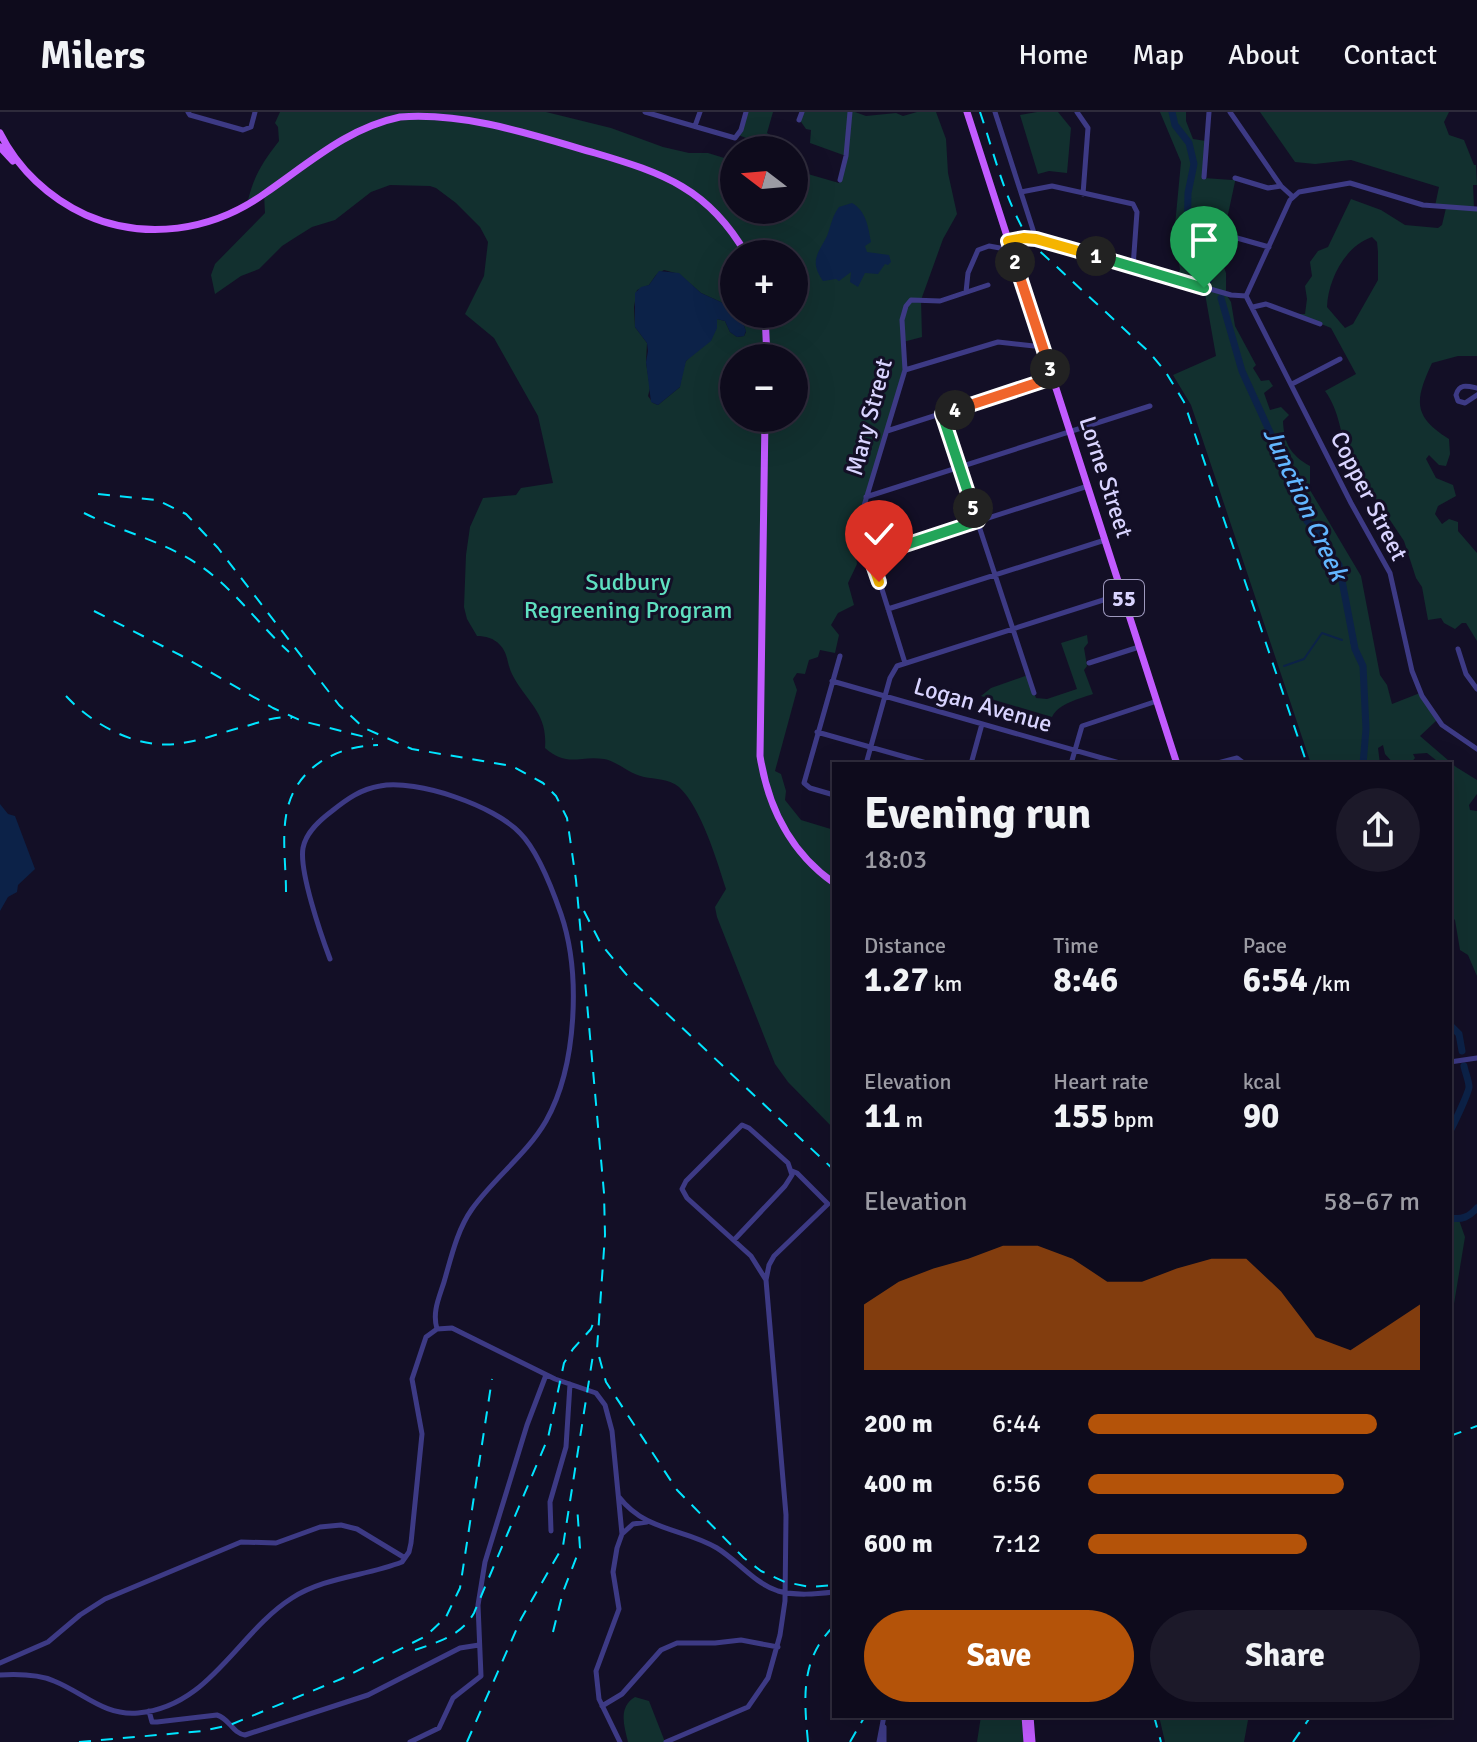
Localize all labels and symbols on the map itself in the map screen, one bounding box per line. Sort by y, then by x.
north arrow [720,136,808,224]
pin [1170,206,1238,288]
pin: 1 [1076,236,1116,276]
pin: 2 [995,242,1035,282]
pin: 3 [1030,349,1070,389]
street label: Mary Street [839,355,899,479]
pin: 4 [935,390,975,430]
street label: Lorne Street [1072,412,1140,542]
water label: Junction Creek [1255,422,1355,588]
street label: Copper Street [1324,426,1414,566]
pin: 5 [953,488,993,528]
pin [845,500,913,582]
park label: Sudbury Regreening Program [524,567,732,625]
road number: 55 [1104,580,1144,616]
street label: Logan Avenue [910,671,1056,739]

